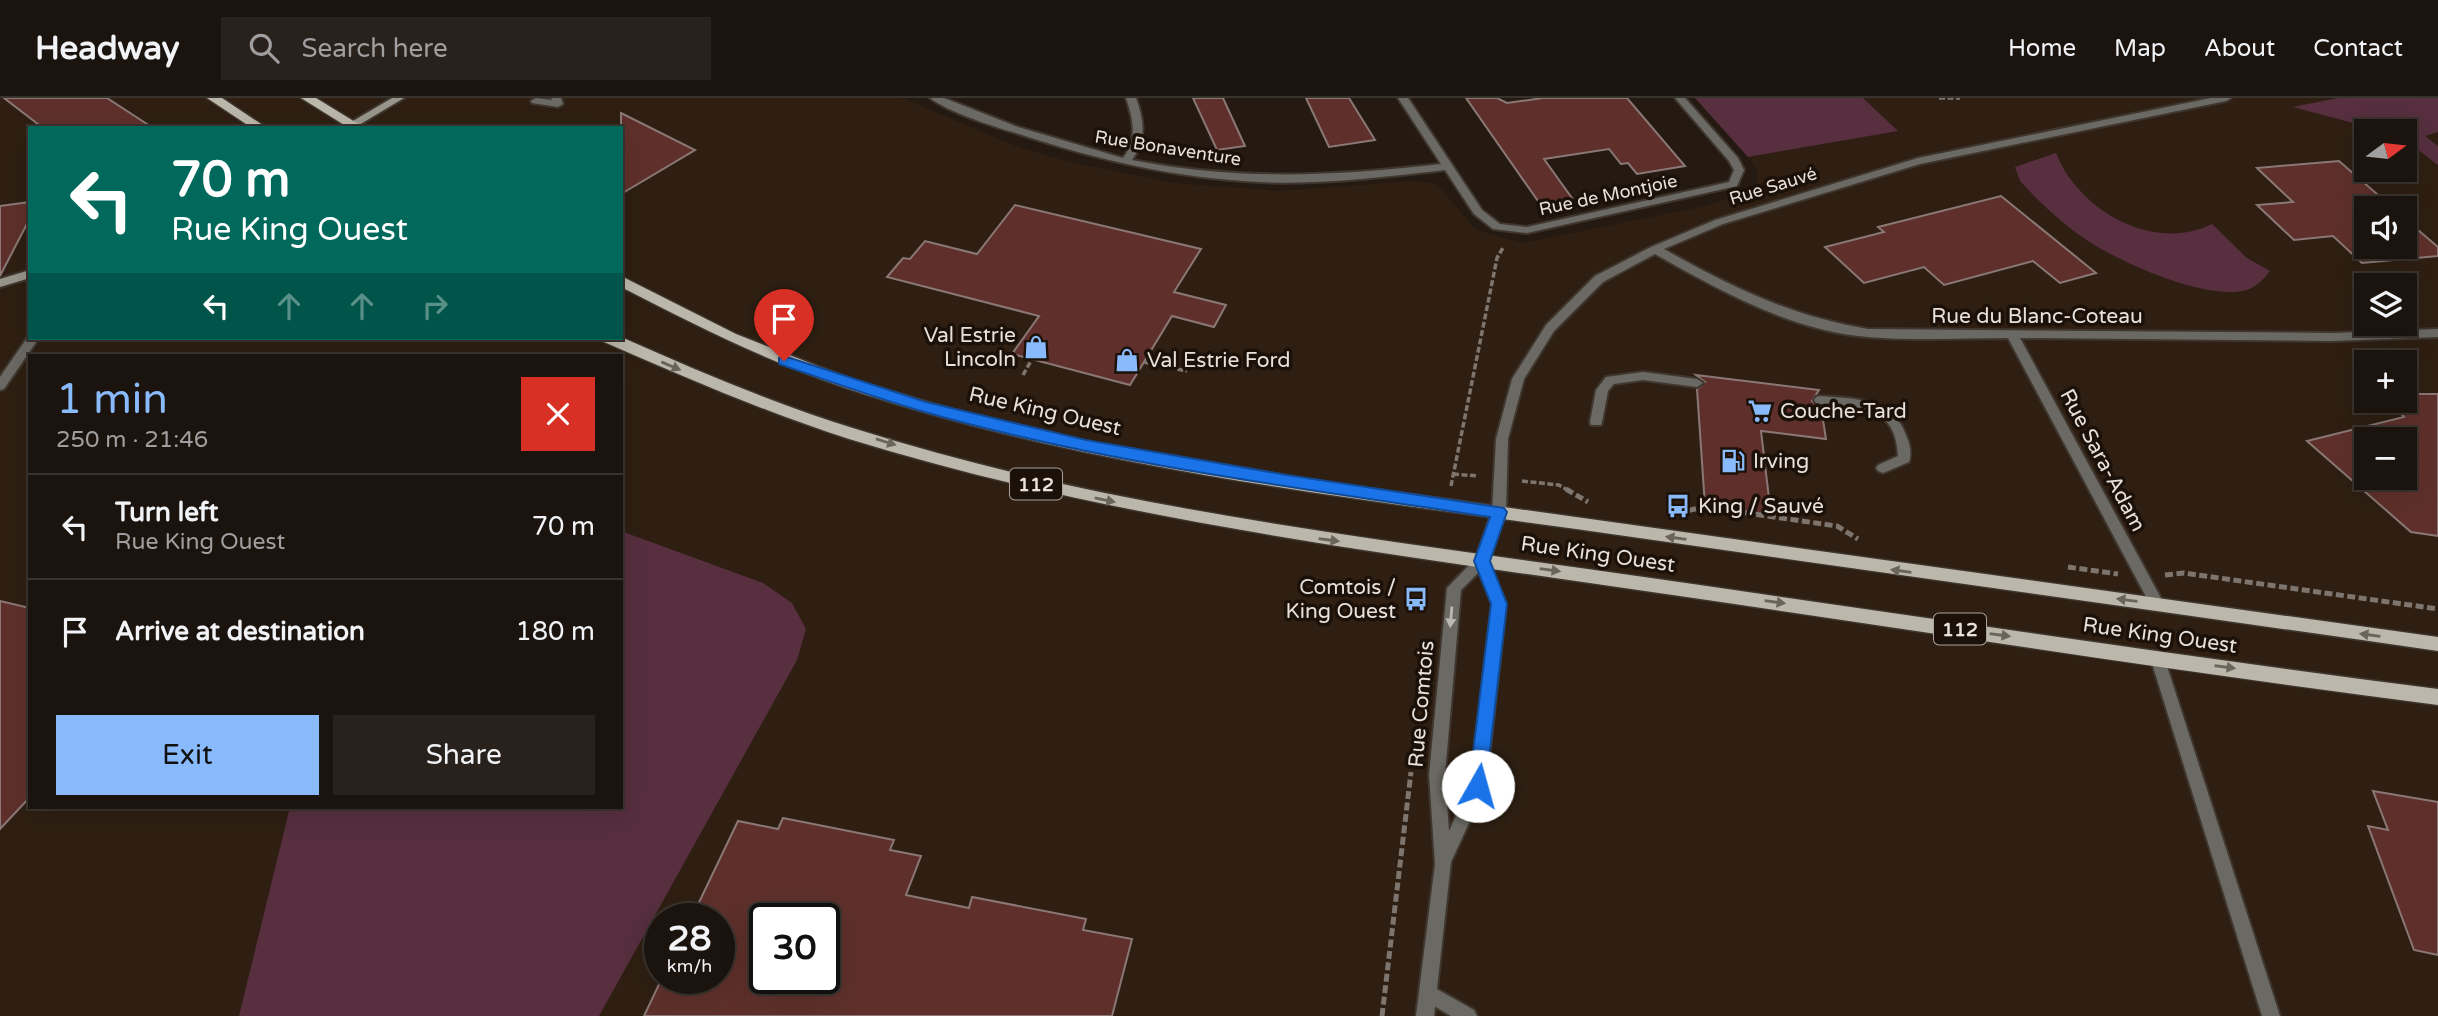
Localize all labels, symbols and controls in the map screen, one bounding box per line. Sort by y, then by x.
search box [221,17,711,80]
text: Headway [35,29,179,68]
icon: search [245,29,283,67]
text: Search here [301,33,448,64]
text: Home [2008,34,2076,63]
text: Map [2114,34,2166,63]
text: About [2204,34,2275,63]
text: Contact [2313,34,2403,63]
north arrow [2354,119,2417,182]
map controls [2354,119,2417,490]
street label: Rue Bonaventure [1093,126,1243,170]
text: 70 m [171,151,290,210]
icon: left [56,154,147,245]
street label: Rue Sauvé [1727,162,1819,210]
street label: Rue de Montjoie [1537,170,1679,220]
button: sound [2354,196,2417,259]
text: Rue King Ouest [171,211,408,249]
button: layers [2354,273,2417,336]
icon: left [197,287,235,325]
icon: ahead [270,287,308,325]
icon: ahead [343,287,381,325]
icon: right [416,287,454,325]
pin [754,289,814,361]
icon: arrive [765,300,803,338]
street label: Rue du Blanc-Coteau [1931,304,2143,329]
place label: Val Estrie Lincoln [924,323,1016,372]
shop icon: Val Estrie Lincoln [1022,333,1050,361]
shop icon: Val Estrie Ford [1113,346,1141,374]
place label: Val Estrie Ford [1147,348,1291,373]
button: + [2354,350,2417,413]
one-way arrow [661,361,682,372]
text: 1 min [56,374,168,425]
button: close [521,377,595,451]
street label: Rue King Ouest [966,382,1123,441]
street label: Rue Sara-Adam [2055,385,2151,536]
supermarket icon: Couche-Tard [1746,397,1774,425]
place label: Couche-Tard [1780,399,1907,424]
text: 250 m · 21:46 [56,426,208,454]
button: − [2354,427,2417,490]
one-way arrow [875,438,896,448]
fuel station icon: Irving [1719,447,1747,475]
place label: Irving [1753,449,1809,474]
road number: 112 [1010,468,1062,500]
bus stop icon: King / Sauvé [1664,492,1692,520]
place label: King / Sauvé [1698,494,1824,519]
one-way arrow [1094,495,1116,506]
text: Turn left [115,497,218,528]
icon: left [56,508,94,546]
text: 70 m [532,511,595,542]
text: Rue King Ouest [115,528,285,556]
street label: Rue King Ouest [1519,531,1677,578]
one-way arrow [1665,532,1687,543]
one-way arrow [1319,534,1341,545]
one-way arrow [1539,565,1561,576]
one-way arrow [1890,565,1912,576]
place label: Comtois / King Ouest [1286,575,1396,624]
bus stop icon: Comtois / King Ouest [1402,585,1430,613]
one-way arrow [2115,594,2137,605]
one-way arrow [1764,597,1786,608]
one-way arrow [1445,606,1456,628]
street label: Rue King Ouest [2081,612,2239,659]
icon: arrive [56,613,94,651]
road number: 112 [1934,614,1986,644]
text: Arrive at destination [115,616,365,647]
text: 180 m [515,616,595,647]
one-way arrow [1989,629,2011,640]
one-way arrow [2359,629,2381,640]
street label: Rue Comtois [1404,640,1439,768]
one-way arrow [2214,662,2236,673]
button: Exit [56,715,319,795]
button: Share [333,715,595,795]
position arrow [1441,749,1515,823]
speed limit sign: 30 [749,903,840,994]
text: 28 [668,918,711,960]
text: km/h [667,955,712,977]

